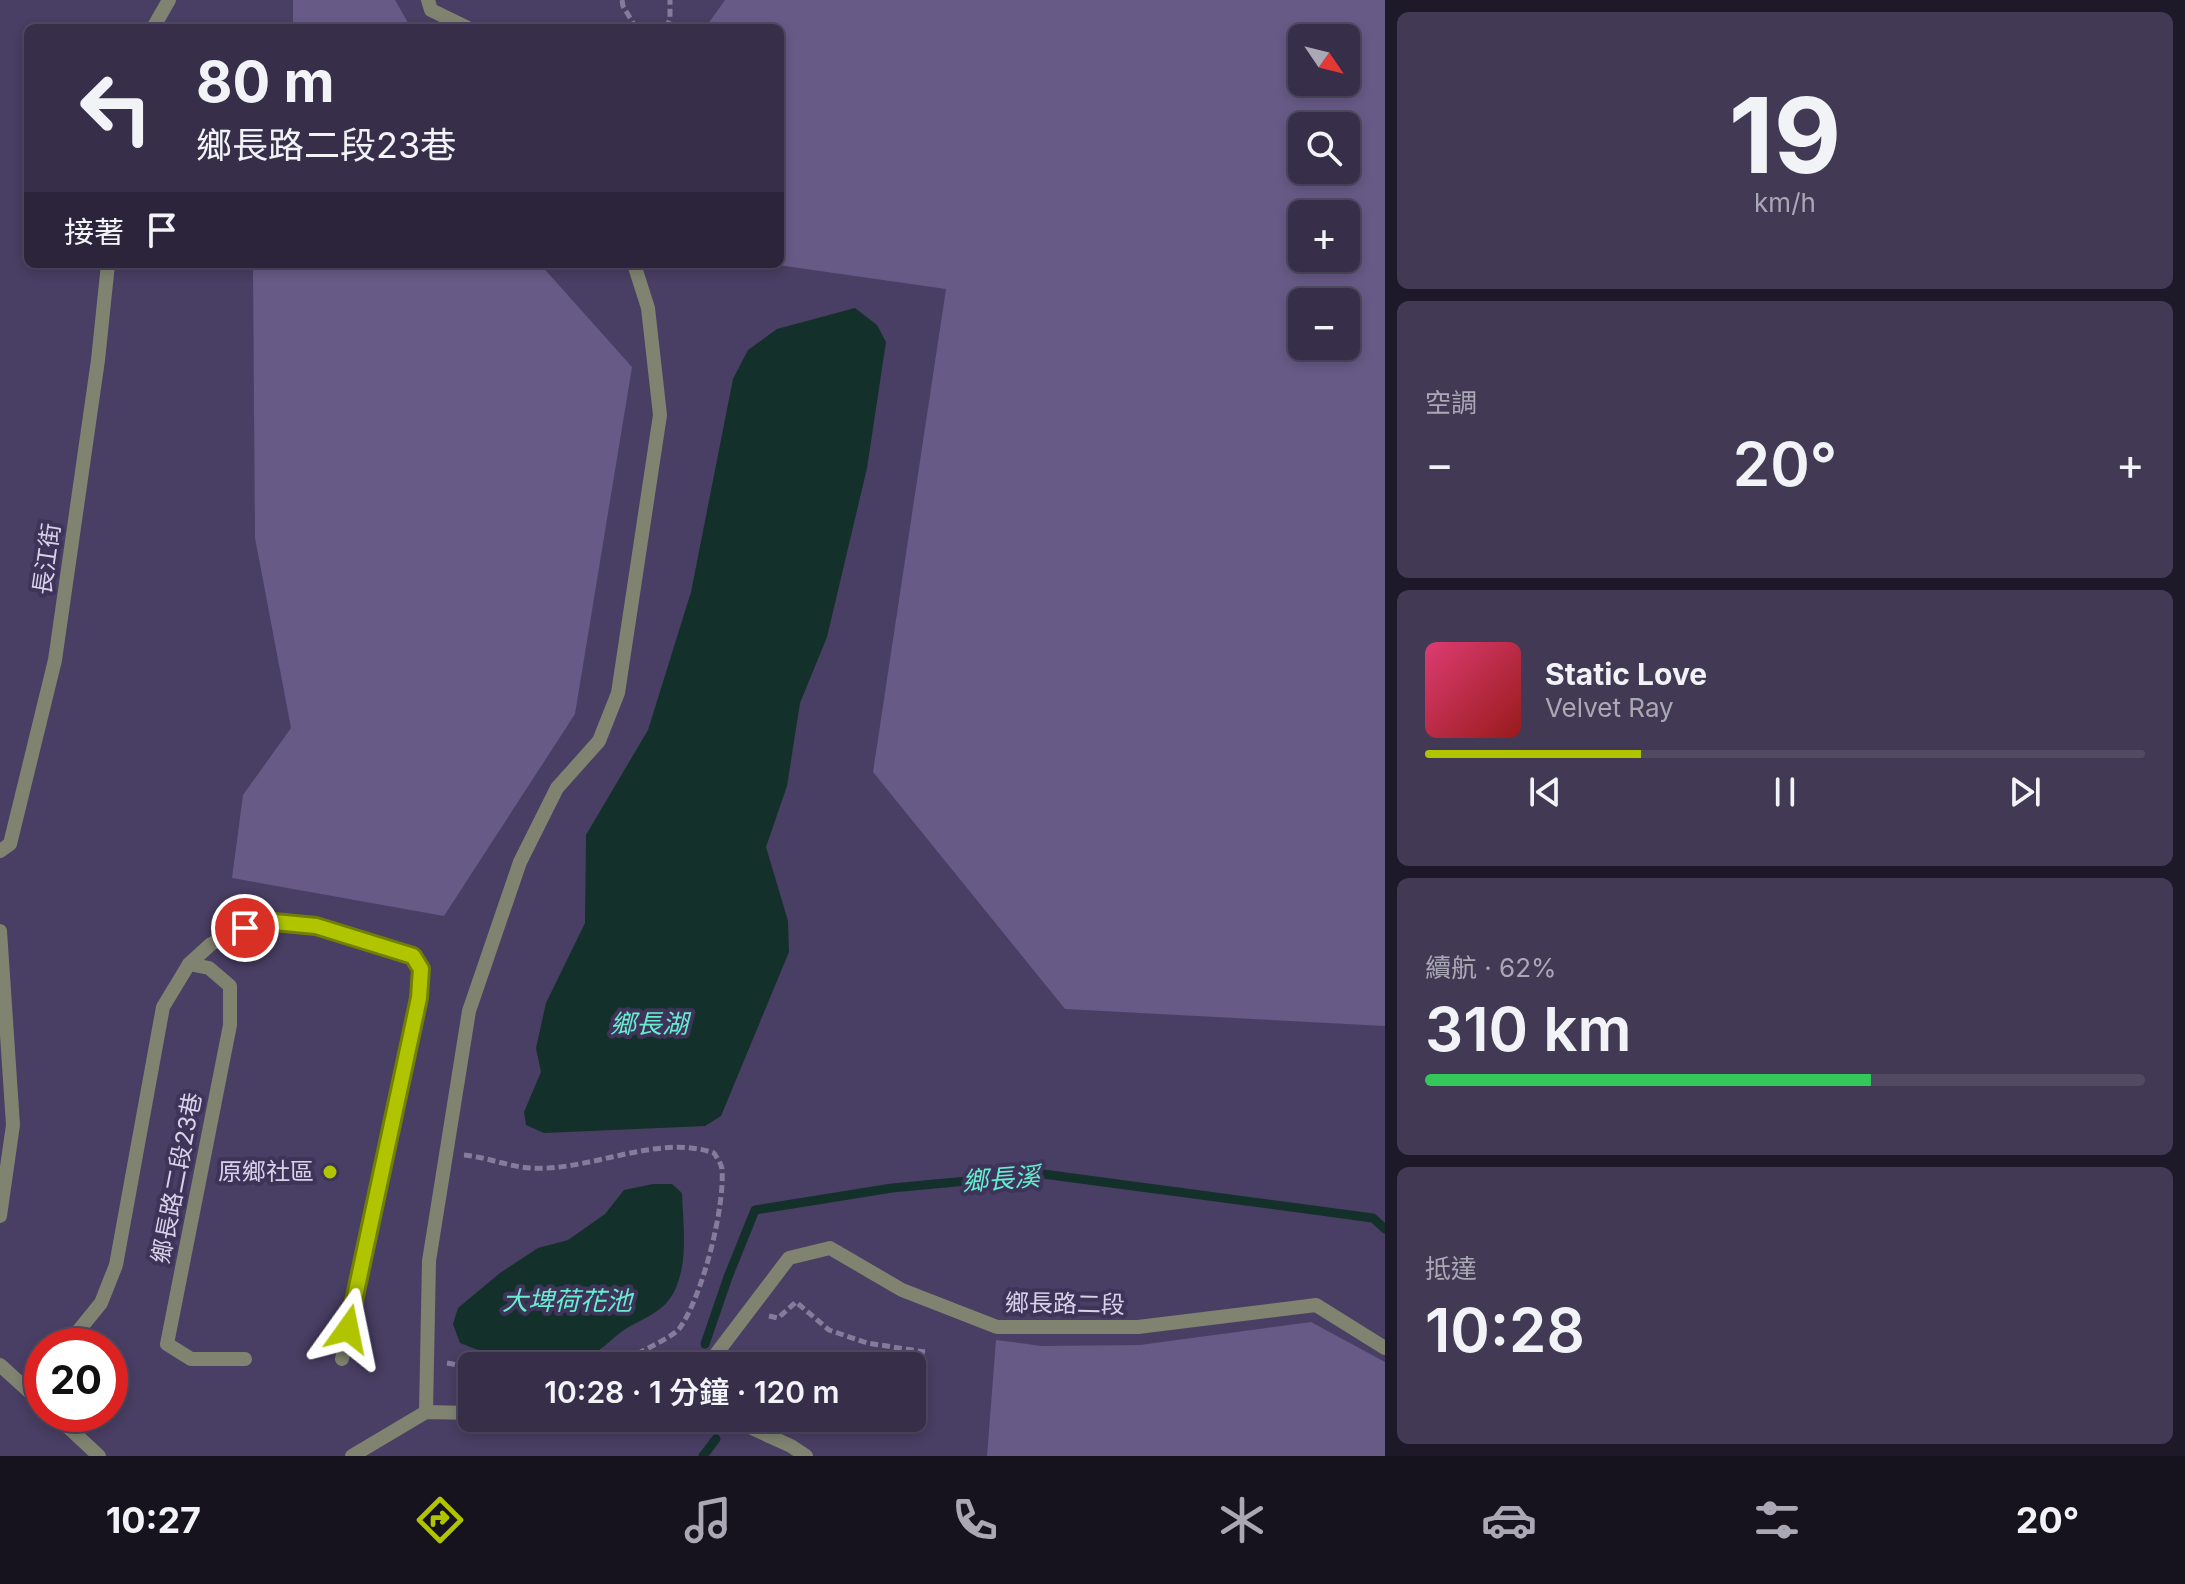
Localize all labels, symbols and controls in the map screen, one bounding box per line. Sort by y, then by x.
north arrow [1288,24,1360,96]
map controls [1288,24,1360,360]
text: 80 m [196,48,335,116]
icon: left [64,56,168,160]
text: 19 [1729,72,1841,198]
button: search [1288,112,1360,184]
text: 鄉長路二段23巷 [196,123,456,167]
text: km/h [1754,187,1816,218]
button: + [1288,200,1360,272]
icon: arrive [140,208,184,252]
text: 接著 [64,214,124,250]
button: − [1288,288,1360,360]
text: 空調 [1425,387,1477,418]
text: 20° [1733,428,1837,500]
text: − [1425,437,1454,491]
text: + [2116,437,2145,491]
street label: 長江街 [27,521,66,597]
text: Static Love [1545,656,1707,692]
text: Velvet Ray [1545,692,1674,723]
icon: previous [1523,770,1567,814]
icon: pause [1763,770,1807,814]
icon: next [2003,770,2047,814]
pin [211,894,279,962]
icon: arrive [223,906,267,950]
text: 續航 · 62% [1425,952,1557,983]
text: 310 km [1425,993,1631,1065]
water label: 鄉長湖 [610,1008,692,1039]
street label: 鄉長路二段23巷 [146,1090,207,1266]
place label: 原鄉社區 [218,1157,314,1186]
water label: 鄉長溪 [961,1160,1045,1197]
marker: 原鄉社區 [321,1163,339,1181]
text: 抵達 [1425,1253,1477,1284]
water label: 大埤荷花池 [502,1285,635,1316]
position arrow [306,1287,390,1371]
street label: 鄉長路二段 [1005,1288,1125,1319]
text: 10:28 [1425,1294,1585,1366]
speed limit sign: 20 [24,1328,128,1432]
text: 10:28 · 1 分鐘 · 120 m [544,1374,840,1410]
icon: directions [412,1492,468,1548]
icon: music [680,1492,736,1548]
icon: phone [947,1492,1003,1548]
icon: climate [1214,1492,1270,1548]
icon: car [1481,1492,1537,1548]
icon: filters [1749,1492,1805,1548]
text: 10:27 [106,1498,201,1542]
text: 20° [2016,1498,2079,1542]

